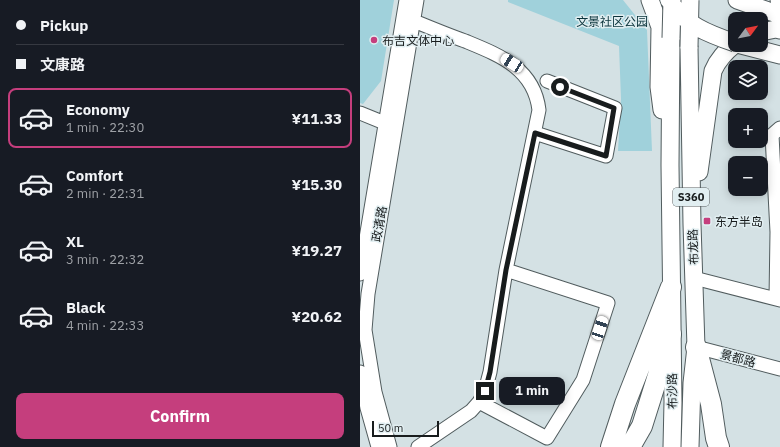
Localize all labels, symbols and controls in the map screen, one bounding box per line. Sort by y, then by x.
north arrow [728,12,768,52]
map controls [728,12,768,196]
park label: 文景社区公园 [576,14,648,29]
text: Pickup [40,16,88,35]
place label: 布吉文体中心 [382,33,454,48]
marker: 布吉文体中心 [369,35,379,45]
car [499,52,525,74]
text: 文康路 [40,55,85,74]
button: layers [728,60,768,100]
route start [551,78,569,96]
icon: car [18,100,54,136]
text: Economy [66,100,130,119]
button: + [728,108,768,148]
text: ¥11.33 [292,109,342,128]
text: 1 min · 22:30 [66,119,144,136]
button: − [728,156,768,196]
icon: car [18,166,54,202]
text: Comfort [66,166,123,185]
text: ¥15.30 [292,175,342,194]
text: 2 min · 22:31 [66,185,144,202]
road number: S360 [673,188,709,206]
street label: 政清路 [368,205,390,243]
place label: 东方半岛 [715,214,763,229]
marker: 东方半岛 [702,216,712,226]
street label: 布龙路 [685,229,701,265]
icon: car [18,232,54,268]
text: XL [66,232,84,251]
text: ¥19.27 [292,241,342,260]
text: 3 min · 22:32 [66,251,144,268]
icon: car [18,298,54,334]
text: Black [66,298,106,317]
text: ¥20.62 [292,307,342,326]
car [591,315,609,341]
text: 4 min · 22:33 [66,317,144,334]
street label: 景都路 [719,346,757,370]
street label: 布沙路 [664,373,680,409]
callout: 1 min [499,377,565,405]
route end [476,382,494,400]
text: 1 min [515,382,549,399]
button: Confirm [16,393,344,439]
scale bar [372,419,439,438]
text: 50 m [378,421,403,435]

